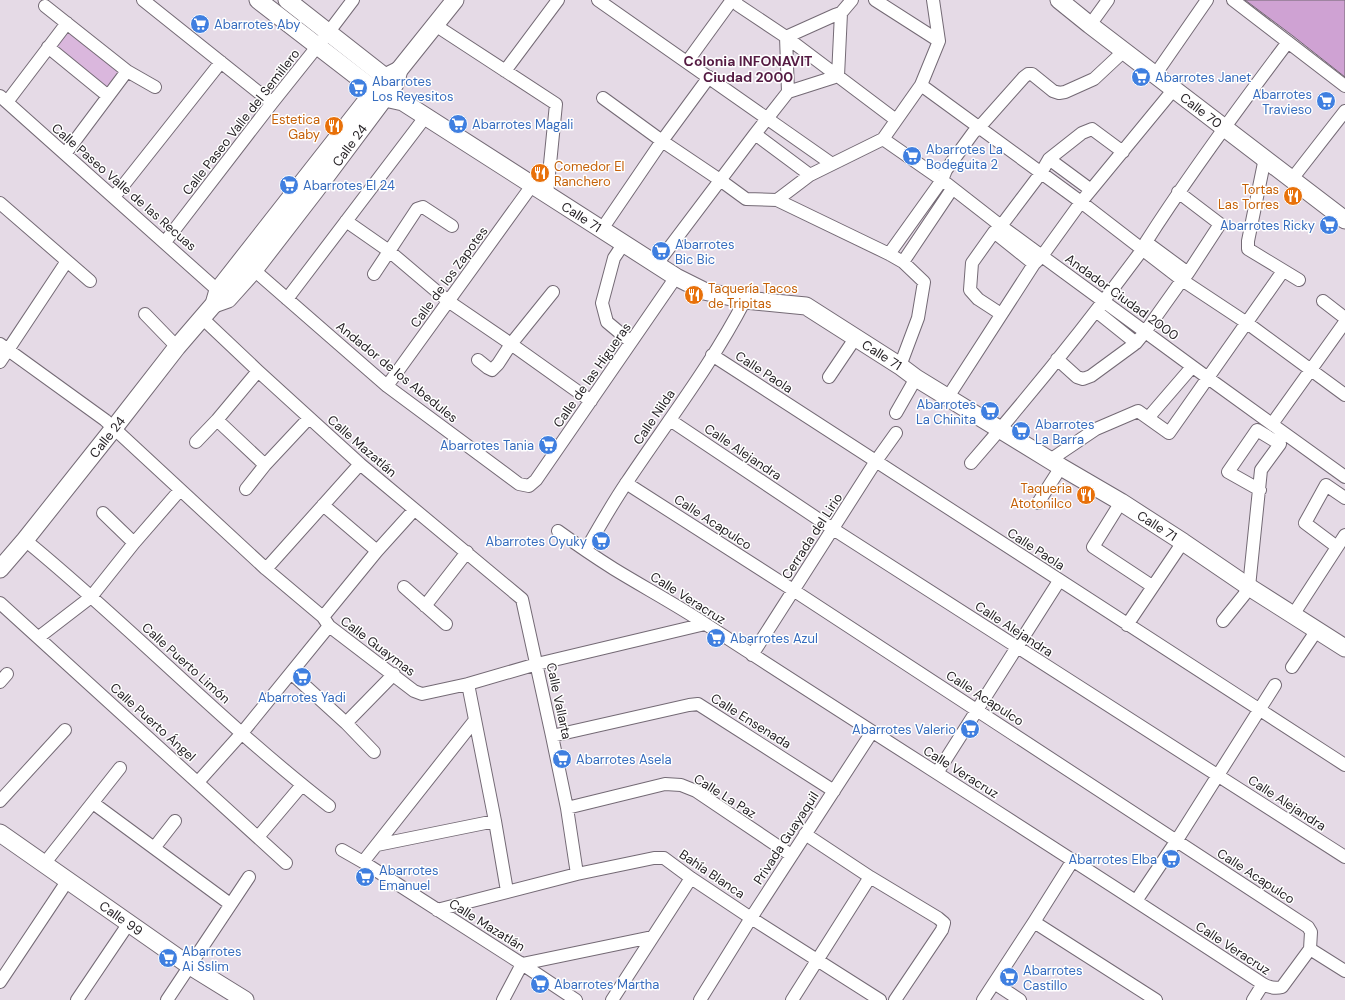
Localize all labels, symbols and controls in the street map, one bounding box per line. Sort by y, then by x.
supermarket icon: Abarrotes Aby [189,13,211,35]
place label: Abarrotes Aby [214,16,300,33]
street label: Calle Paseo Valle del Semillero [179,45,304,199]
district label: Colonia INFONAVIT Ciudad 2000 [684,52,812,86]
supermarket icon: Abarrotes Janet [1130,66,1152,88]
place label: Abarrotes Janet [1155,69,1251,86]
place label: Abarrotes Los Reyesitos [372,73,454,105]
supermarket icon: Abarrotes Los Reyesitos [347,77,369,99]
place label: Abarrotes Travieso [1253,86,1312,118]
street label: Calle 70 [1177,89,1226,132]
supermarket icon: Abarrotes Travieso [1315,90,1337,112]
place label: Estetica Gaby [272,111,320,143]
supermarket icon: Abarrotes Magali [447,113,469,135]
restaurant icon: Estetica Gaby [323,115,345,137]
place label: Abarrotes Magali [472,116,573,133]
street label: Calle Paseo Valle de las Recuas [48,119,200,255]
street label: Calle 24 [328,121,371,169]
place label: Abarrotes La Bodeguita 2 [926,141,1003,173]
supermarket icon: Abarrotes La Bodeguita 2 [901,145,923,167]
place label: Comedor El Ranchero [554,158,624,190]
restaurant icon: Comedor El Ranchero [529,162,551,184]
supermarket icon: Abarrotes El 24 [278,174,300,196]
place label: Abarrotes El 24 [303,177,395,194]
place label: Tortas Las Torres [1218,181,1279,213]
restaurant icon: Tortas Las Torres [1282,185,1304,207]
street label: Calle 71 [558,197,605,236]
supermarket icon: Abarrotes Ricky [1318,214,1340,236]
place label: Abarrotes Ricky [1220,217,1315,234]
street label: Calle de los Zapotes [407,223,491,331]
place label: Abarrotes Bic Bic [675,236,735,268]
supermarket icon: Abarrotes Bic Bic [650,240,672,262]
street label: Andador Ciudad 2000 [1062,250,1182,344]
place label: Taquería Tacos de Tripitas [708,280,798,312]
restaurant icon: Taquería Tacos de Tripitas [683,284,705,306]
street label: Andador de los Abedules [333,318,461,426]
street label: Calle de las Higueras [549,319,635,431]
street label: Calle 71 [859,336,905,374]
street label: Calle Paola [732,347,796,397]
street label: Calle Nilda [629,386,679,448]
place label: Abarrotes La Chinita [916,396,976,428]
supermarket icon: Abarrotes La Chinita [979,400,1001,422]
street label: Calle Mazatlán [324,411,400,481]
street label: Calle 24 [85,413,129,461]
place label: Abarrotes La Barra [1035,416,1095,448]
street label: Calle Alejandra [701,420,785,484]
supermarket icon: Abarrotes La Barra [1010,420,1032,442]
supermarket icon: Abarrotes Tania [537,434,559,456]
place label: Abarrotes Tania [440,437,534,454]
place label: Taqueria Atotonilco [1010,480,1072,512]
restaurant icon: Taqueria Atotonilco [1075,484,1097,506]
street label: Cerrada del Lirio [778,489,846,582]
street label: Calle Acapulco [671,491,755,554]
street label: Calle 71 [1134,506,1180,545]
street label: Calle Paola [1004,524,1068,574]
supermarket icon: Abarrotes Oyuky [590,530,612,552]
place label: Abarrotes Oyuky [486,533,587,550]
street label: Calle Veracruz [647,568,729,628]
street label: Calle Alejandra [972,597,1056,661]
street label: Calle Guaymas [337,612,419,680]
street label: Calle Puerto Limón [138,619,234,707]
supermarket icon: Abarrotes Azul [705,627,727,649]
place label: Abarrotes Azul [730,630,818,647]
street label: Calle Vallarta [543,661,575,741]
supermarket icon: Abarrotes Yadi [291,666,313,688]
street label: Calle Acapulco [943,667,1027,730]
street label: Calle Puerto Ángel [107,678,200,765]
place label: Abarrotes Yadi [258,689,346,706]
street label: Calle Ensenada [708,690,794,752]
supermarket icon: Abarrotes Valerio [959,718,981,740]
place label: Abarrotes Valerio [852,721,956,738]
street label: Calle Veracruz [920,742,1002,802]
supermarket icon: Abarrotes Asela [551,748,573,770]
place label: Abarrotes Asela [576,751,671,768]
street label: Calle La Paz [691,770,760,822]
street label: Calle Alejandra [1245,771,1329,835]
street label: Privada Guayaquil [750,788,822,888]
street label: Calle Acapulco [1214,845,1298,908]
street label: Bahía Blanca [676,846,748,902]
supermarket icon: Abarrotes Elba [1160,848,1182,870]
place label: Abarrotes Elba [1069,851,1157,868]
place label: Abarrotes Emanuel [379,862,439,894]
supermarket icon: Abarrotes Emanuel [354,866,376,888]
street label: Calle Mazatlán [446,895,528,955]
street label: Calle 99 [96,897,146,939]
street label: Calle Veracruz [1192,918,1274,979]
place label: Abarrotes Ai Sslim [182,943,242,975]
supermarket icon: Abarrotes Ai Sslim [157,947,179,969]
place label: Abarrotes Castillo [1023,962,1083,994]
supermarket icon: Abarrotes Castillo [998,966,1020,988]
supermarket icon: Abarrotes Martha [529,973,551,995]
place label: Abarrotes Martha [554,976,659,993]

